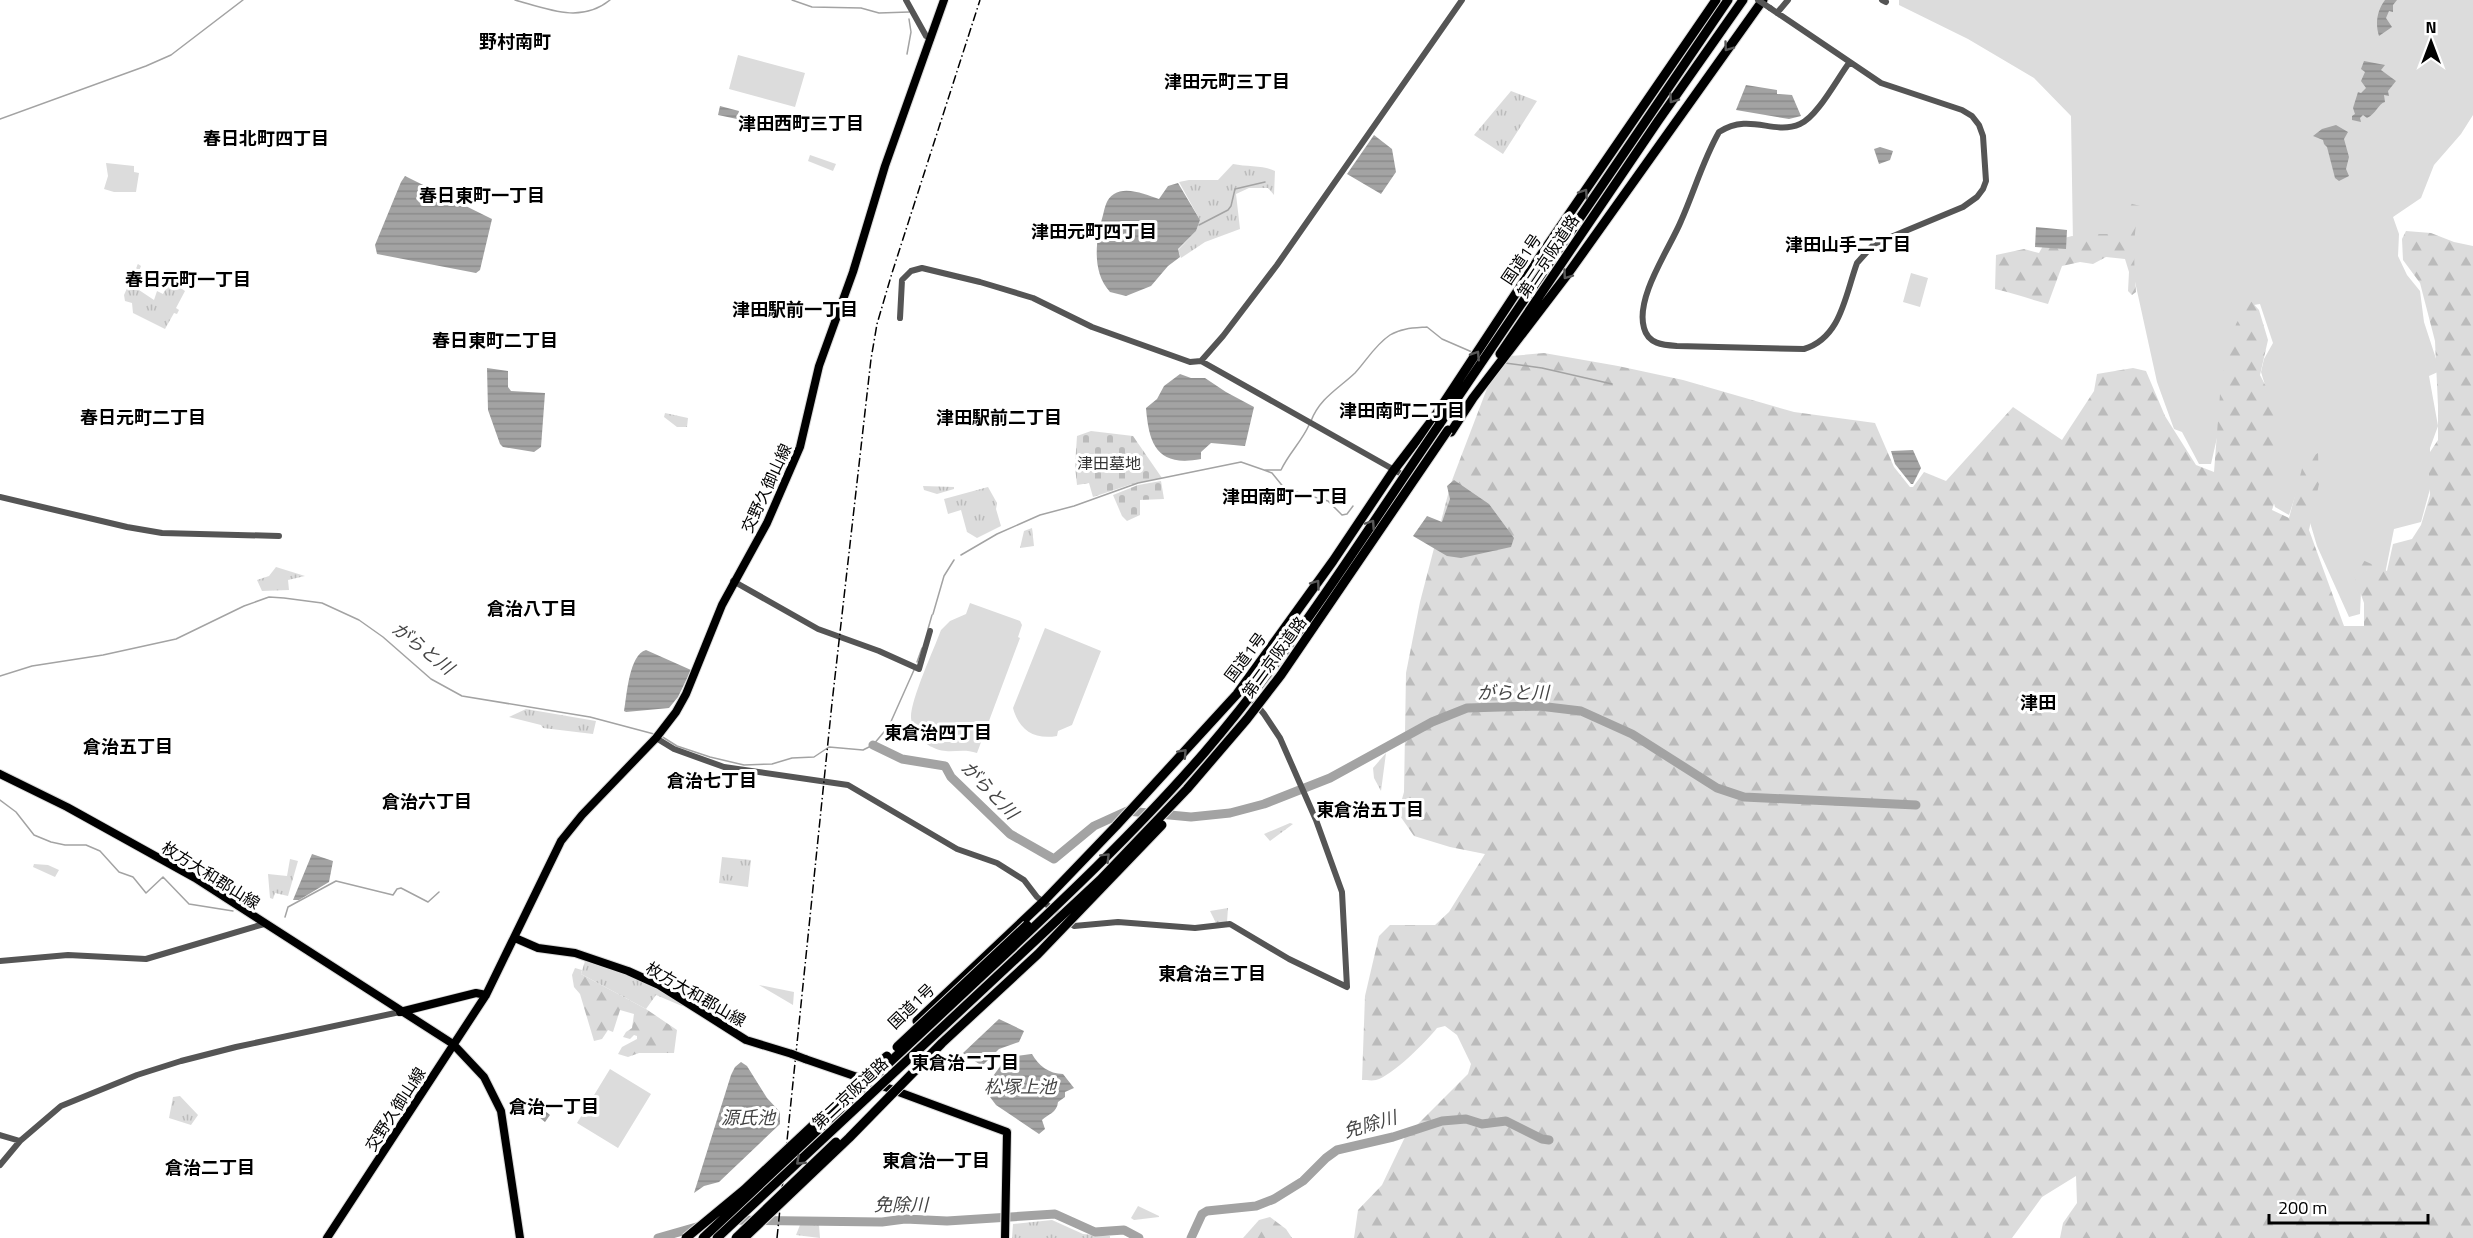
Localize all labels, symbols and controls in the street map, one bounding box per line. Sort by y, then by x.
north arrow [2401,12,2461,72]
text: N [2425,15,2437,39]
district label: 野村南町 [479,28,551,55]
one-way arrow [1724,41,1735,52]
district label: 津田元町三丁目 [1164,68,1290,95]
one-way arrow [1669,93,1680,104]
district label: 津田西町三丁目 [738,110,864,137]
district label: 春日北町四丁目 [203,125,329,152]
district label: 春日東町一丁目 [419,182,545,209]
one-way arrow [1577,188,1588,199]
street label: 第二京阪道路 [1511,209,1585,303]
district label: 津田元町四丁目 [1031,218,1157,245]
street label: 国道1号 [1495,229,1547,289]
district label: 津田山手二丁目 [1785,231,1911,258]
district label: 春日元町一丁目 [125,266,251,293]
one-way arrow [1563,268,1574,279]
district label: 津田駅前一丁目 [732,296,858,323]
district label: 春日東町二丁目 [432,327,558,354]
one-way arrow [1468,351,1480,361]
district label: 津田南町二丁目 [1339,397,1465,424]
district label: 春日元町二丁目 [80,404,206,431]
district label: 津田駅前二丁目 [936,404,1062,431]
street label: 交野久御山線 [735,439,797,537]
park label: 津田墓地 [1077,451,1141,475]
district label: 津田南町一丁目 [1222,483,1348,510]
one-way arrow [1364,520,1375,531]
one-way arrow [1309,579,1320,590]
district label: 倉治八丁目 [487,595,577,622]
street label: 第二京阪道路 [1236,611,1312,703]
water label: がらと川 [386,615,461,682]
street label: 国道1号 [1218,627,1272,687]
water label: がらと川 [1477,679,1551,706]
district label: 津田 [2020,689,2056,716]
district label: 東倉治四丁目 [884,719,992,746]
district label: 倉治五丁目 [83,733,173,760]
one-way arrow [1176,749,1187,760]
water label: がらと川 [955,755,1026,827]
district label: 倉治七丁目 [667,767,757,794]
district label: 倉治六丁目 [382,788,472,815]
district label: 東倉治五丁目 [1316,796,1424,823]
street label: 枚方大和郡山線 [157,835,265,915]
one-way arrow [1099,853,1110,864]
street label: 枚方大和郡山線 [641,956,751,1032]
district label: 東倉治三丁目 [1158,960,1266,987]
street label: 国道1号 [882,978,940,1034]
district label: 東倉治二丁目 [911,1049,1019,1076]
street label: 第二京阪道路 [807,1051,893,1135]
street label: 交野久御山線 [359,1062,431,1156]
water label: 松塚上池 [984,1073,1058,1100]
district label: 倉治一丁目 [509,1093,599,1120]
water label: 免除川 [1340,1103,1402,1144]
water label: 源氏池 [721,1104,777,1131]
district label: 東倉治一丁目 [882,1147,990,1174]
district label: 倉治二丁目 [165,1154,255,1181]
one-way arrow [796,1154,806,1165]
scale bar [2269,1187,2428,1225]
water label: 免除川 [874,1191,930,1218]
text: 200 m [2278,1194,2327,1221]

